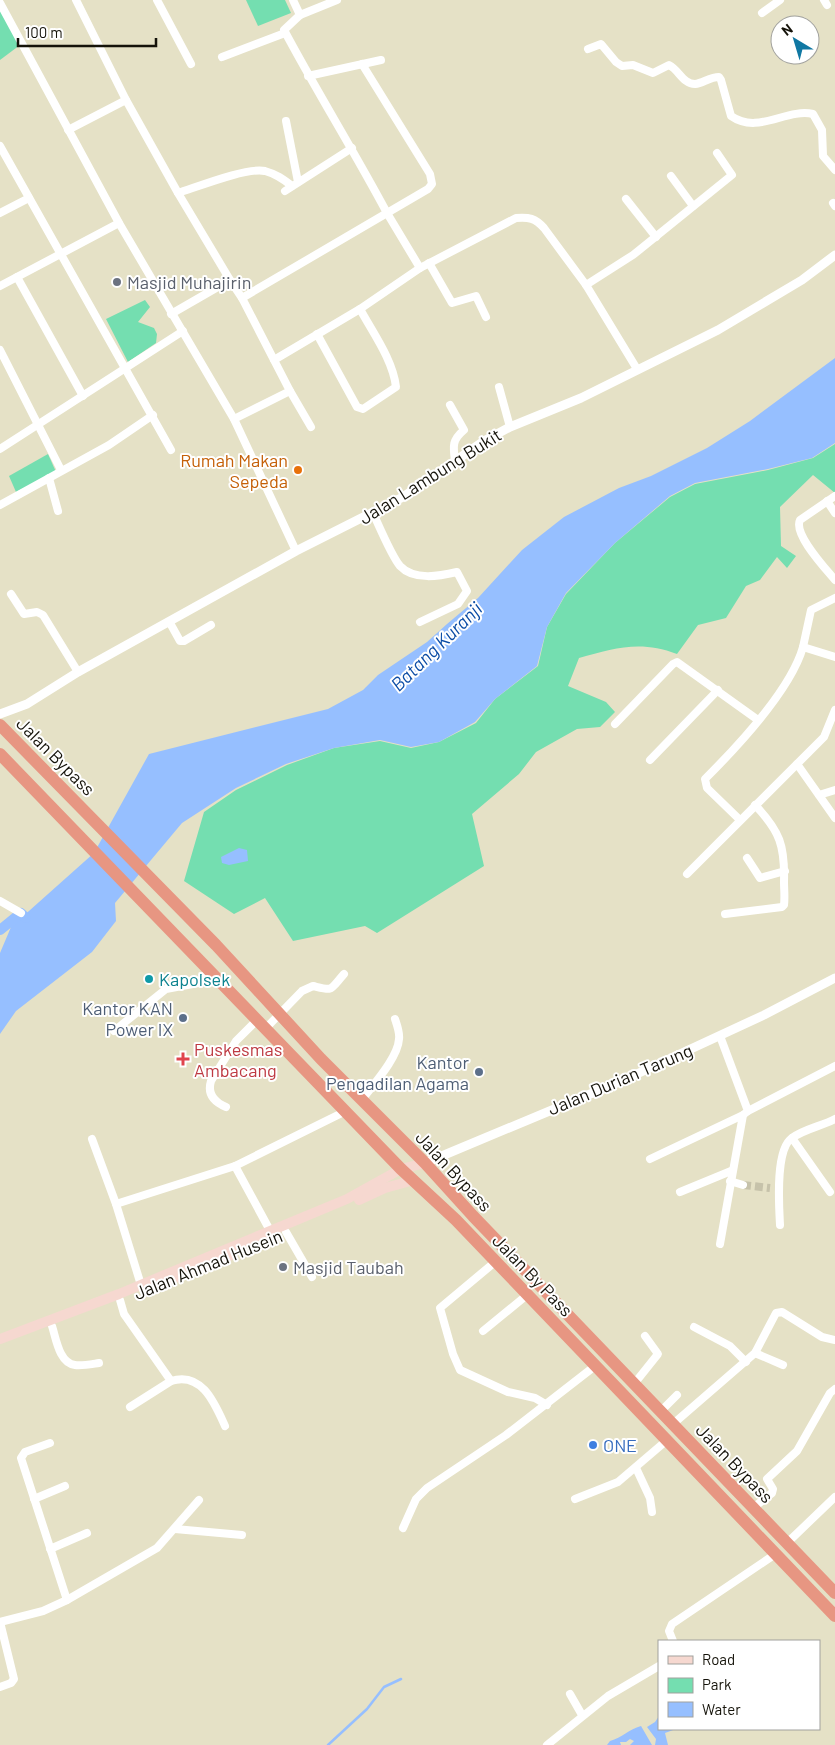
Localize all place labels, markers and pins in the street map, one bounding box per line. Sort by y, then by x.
place label: Masjid Muhajirin [127,271,251,293]
marker: Masjid Muhajirin [111,276,123,288]
place label: Rumah Makan Sepeda [180,449,288,492]
marker: Rumah Makan Sepeda [292,464,304,476]
place label: Kapolsek [159,968,230,990]
marker: Kapolsek [143,973,155,985]
place label: Kantor KAN Power IX [82,997,173,1040]
marker: Kantor KAN Power IX [177,1012,189,1024]
place label: Puskesmas Ambacang [194,1038,282,1081]
place label: Kantor Pengadilan Agama [326,1051,469,1094]
marker: Puskesmas Ambacang [176,1052,190,1066]
marker: Kantor Pengadilan Agama [473,1066,485,1078]
place label: Masjid Taubah [293,1256,404,1278]
marker: Masjid Taubah [277,1261,289,1273]
place label: ONE [603,1434,637,1456]
marker: ONE [587,1439,599,1451]

